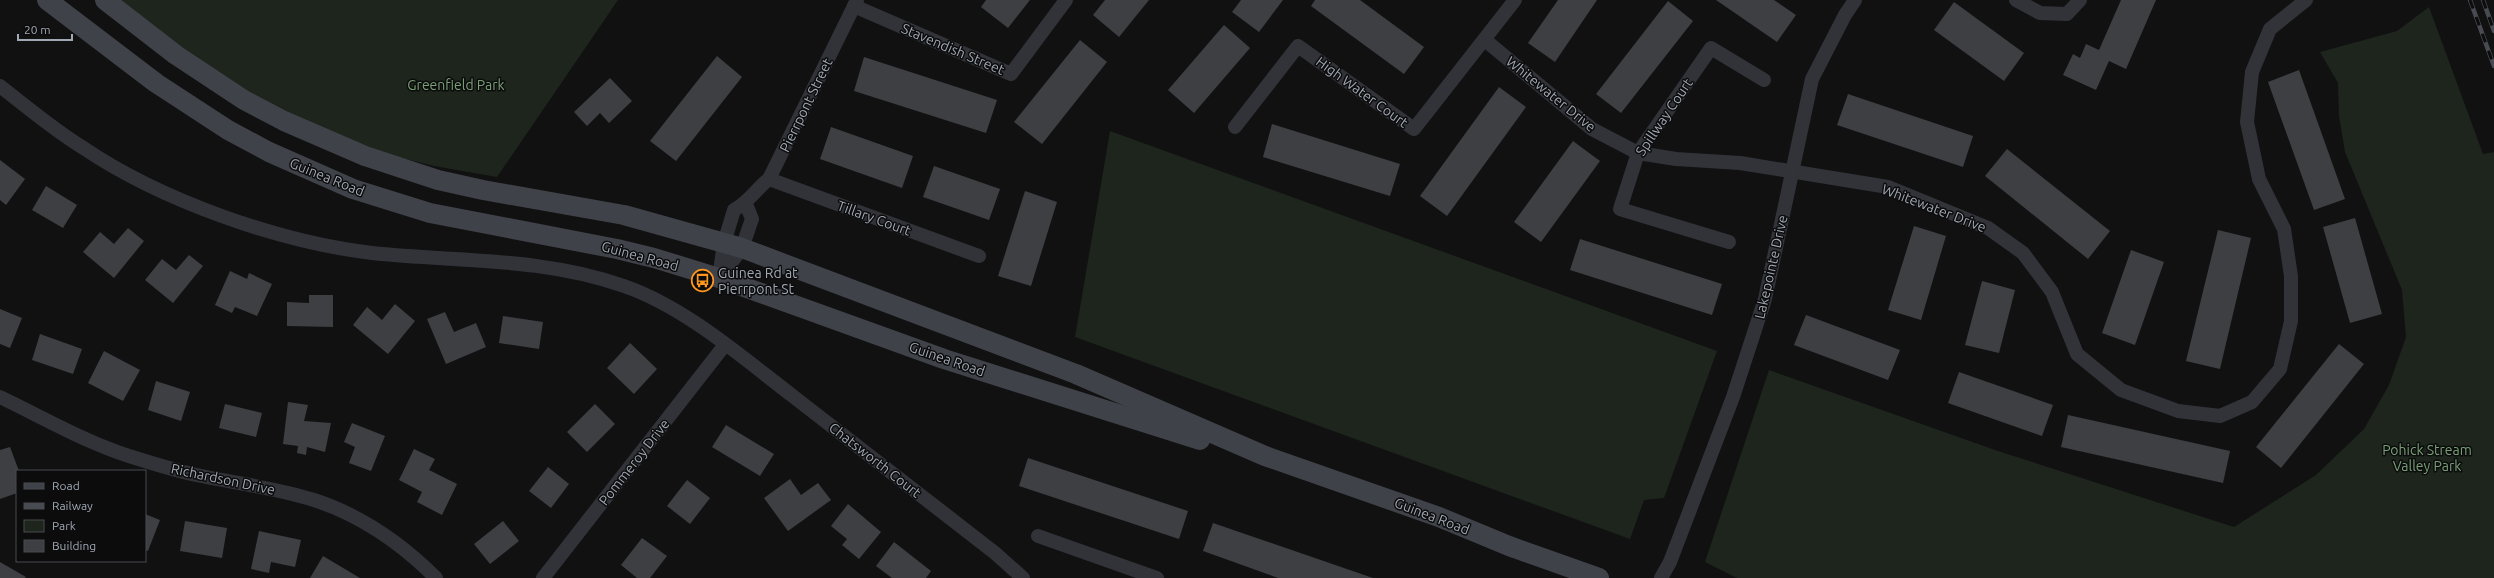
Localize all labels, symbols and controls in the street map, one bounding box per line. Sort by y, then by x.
scale bar [18,16,72,42]
street label: Stavendish Street [899,20,1007,78]
text: 20 m [24,23,51,36]
street label: High Water Court [1313,53,1411,131]
street label: Whitewater Drive [1503,53,1599,135]
street label: Pierrpont Street [776,55,836,154]
street label: Spillway Court [1632,75,1696,159]
park label: Greenfield Park [407,77,505,93]
street label: Guinea Road [287,155,367,199]
street label: Whitewater Drive [1880,181,1988,235]
street label: Tillary Court [835,197,913,239]
street label: Lakepointe Drive [1751,213,1791,321]
street label: Guinea Road [600,238,680,274]
place label: Guinea Rd at Pierrpont St [718,265,798,297]
bus stop icon: Guinea Rd at Pierrpont St [689,268,715,294]
street label: Guinea Road [907,339,987,379]
street label: Pommeroy Drive [595,416,673,508]
street label: Chatsworth Court [826,419,924,501]
park label: Pohick Stream Valley Park [2382,442,2472,474]
street label: Richardson Drive [170,460,276,498]
legend [16,470,146,562]
text: Road [52,479,80,492]
street label: Guinea Road [1392,494,1472,538]
text: Railway [52,499,93,512]
text: Park [52,519,76,532]
text: Building [52,539,96,552]

